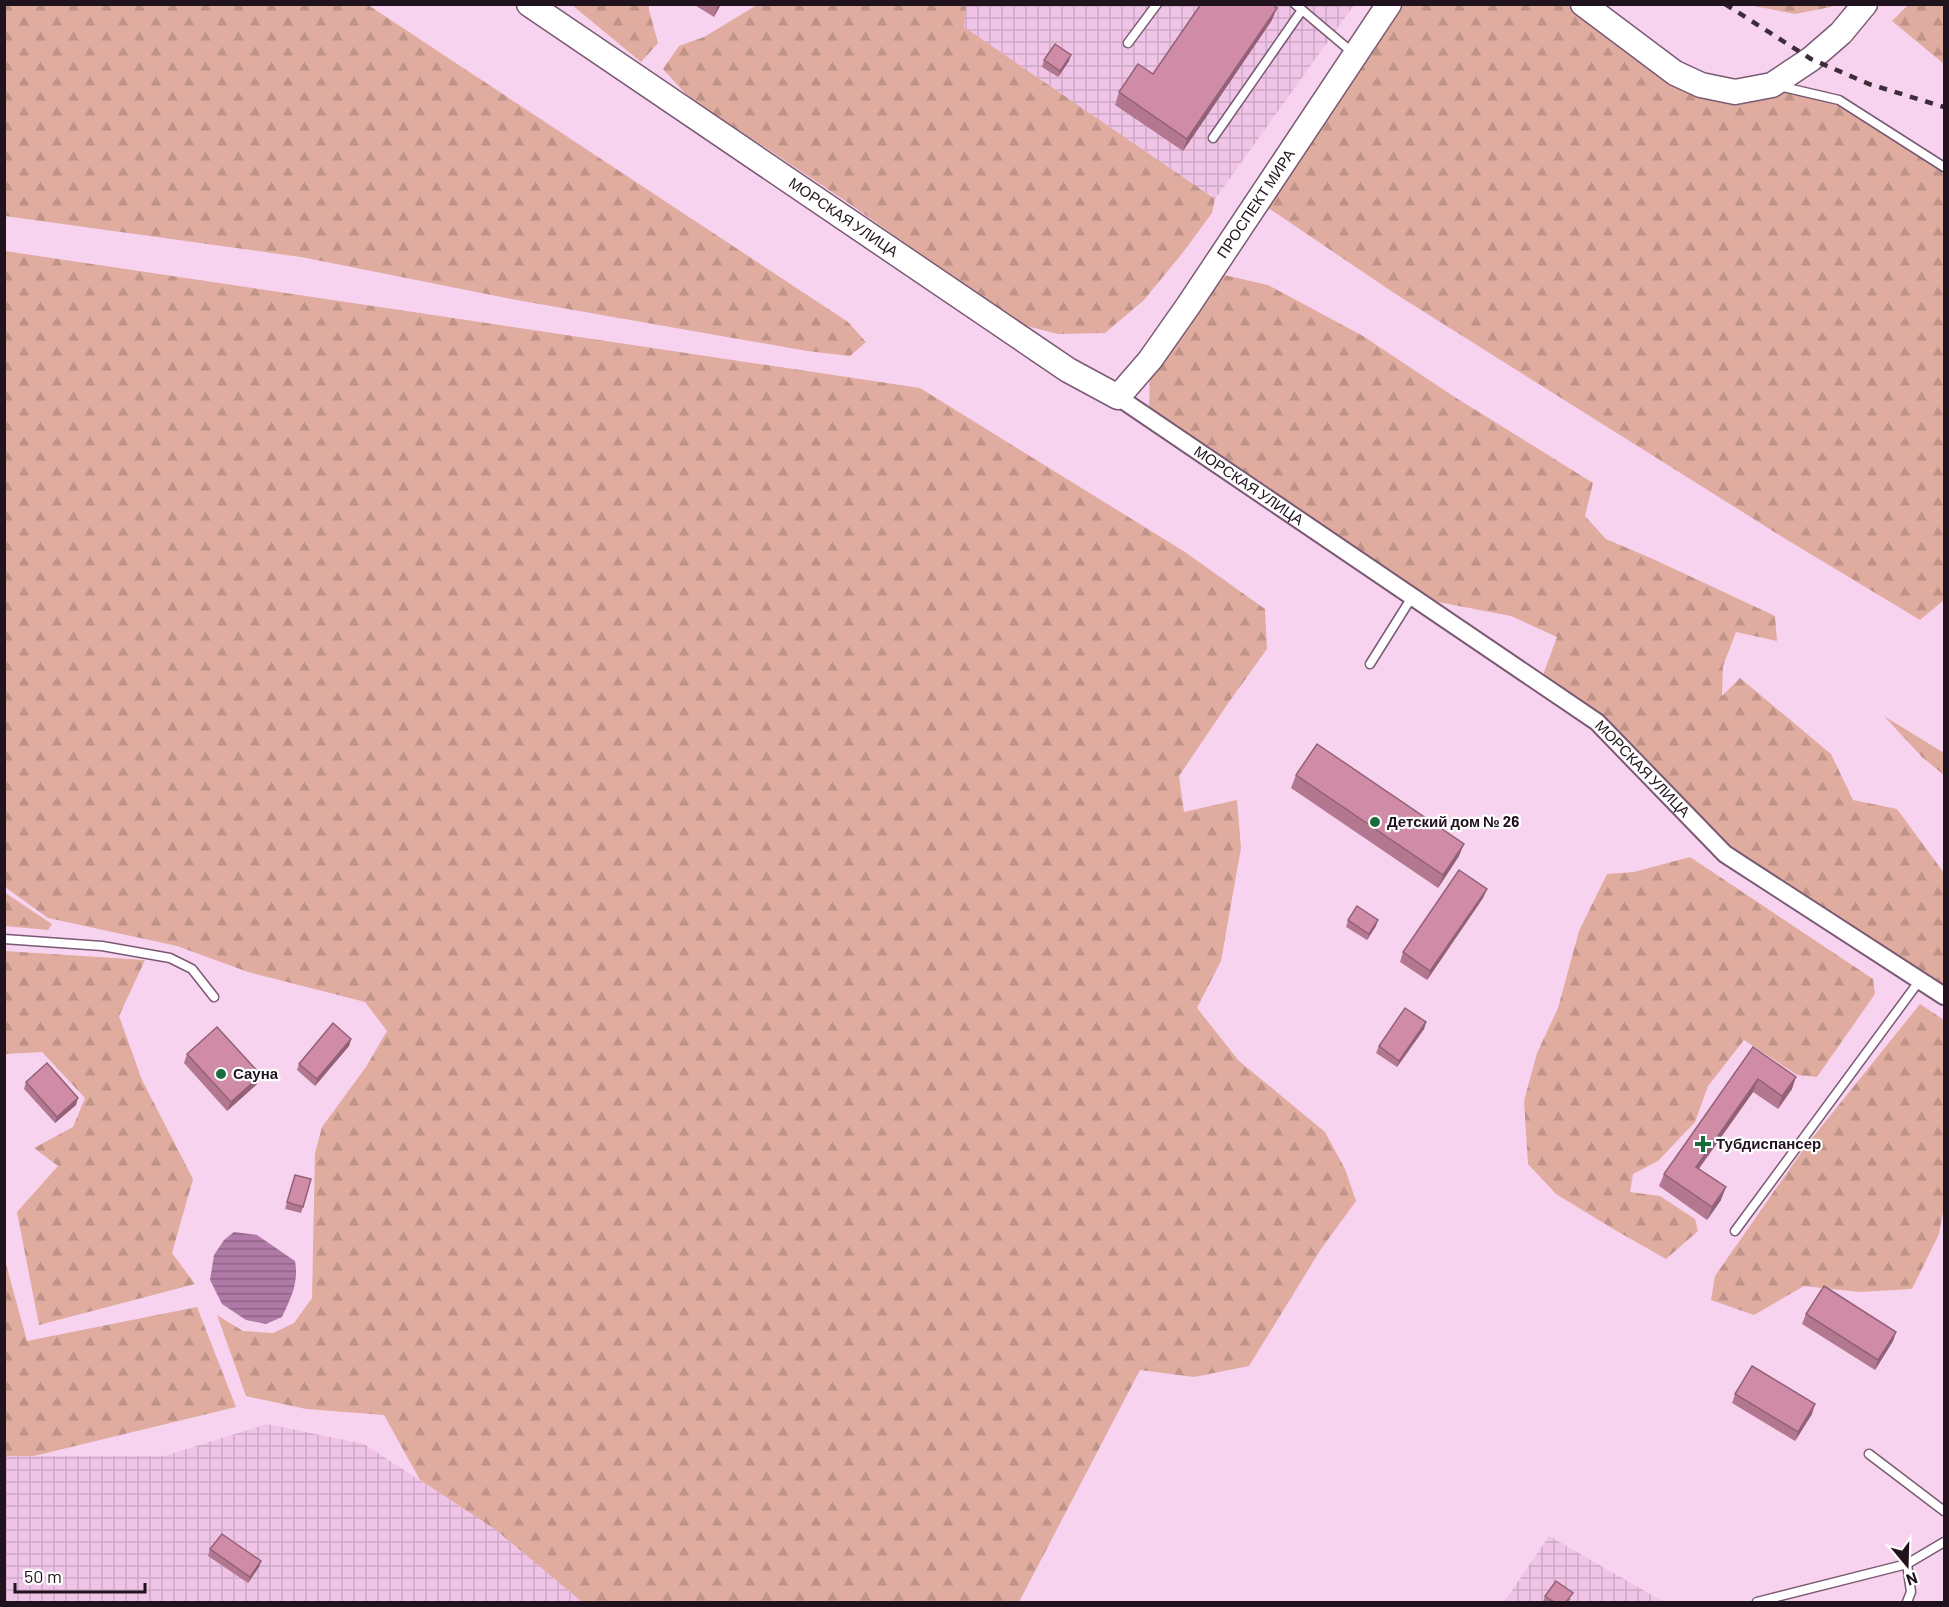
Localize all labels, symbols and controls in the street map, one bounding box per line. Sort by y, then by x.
street label: ПРОСПЕКТ МИРА [1212,145,1298,261]
street label: МОРСКАЯ УЛИЦА [786,173,902,260]
street label: МОРСКАЯ УЛИЦА [1191,441,1307,528]
street label: МОРСКАЯ УЛИЦА [1592,716,1694,820]
place label: Детский дом № 26 [1387,812,1519,830]
marker: Детский дом № 26 [1368,815,1382,829]
place label: Сауна [233,1064,279,1082]
marker: Сауна [214,1067,228,1081]
place label: Тубдиспансер [1716,1134,1821,1152]
marker: Тубдиспансер [1694,1135,1712,1153]
north arrow [1877,1535,1937,1595]
scale bar [15,1556,146,1594]
text: 50 m [24,1565,62,1587]
text: N [1904,1569,1920,1590]

